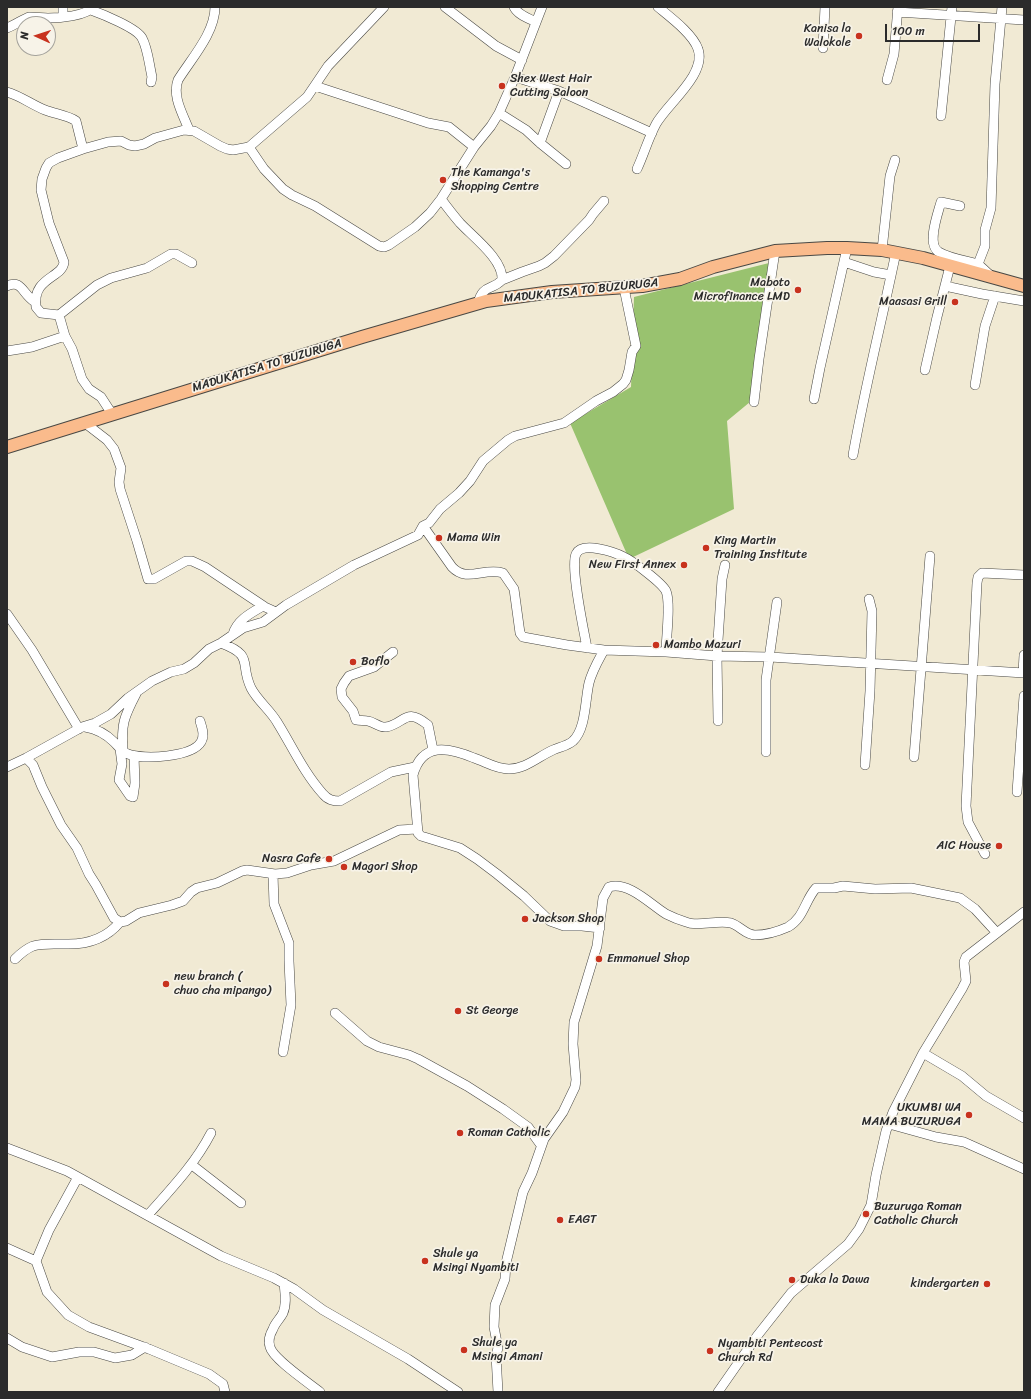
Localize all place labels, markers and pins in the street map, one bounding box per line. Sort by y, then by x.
place label: Kanisa la Walokole [804,22,851,50]
marker: Kanisa la Walokole [854,31,864,41]
place label: Shex West Hair Cutting Saloon [510,72,591,100]
marker: Shex West Hair Cutting Saloon [497,81,507,91]
place label: The Kamanga's Shopping Centre [451,166,539,194]
marker: The Kamanga's Shopping Centre [438,175,448,185]
place label: Maboto Microfinance LMD [694,276,790,304]
marker: Maboto Microfinance LMD [793,285,803,295]
place label: Maasasi Grill [879,295,947,309]
marker: Maasasi Grill [950,297,960,307]
place label: Mama Win [447,531,500,545]
marker: Mama Win [434,533,444,543]
place label: King Martin Training Institute [714,534,807,562]
marker: King Martin Training Institute [701,543,711,553]
place label: New First Annex [589,558,676,572]
marker: New First Annex [679,560,689,570]
place label: Mambo Mazuri [664,638,741,652]
marker: Mambo Mazuri [651,640,661,650]
place label: Boflo [361,655,389,669]
marker: Boflo [348,657,358,667]
place label: AIC House [936,839,991,853]
marker: AIC House [994,841,1004,851]
place label: Nasra Cafe [262,852,321,866]
marker: Nasra Cafe [324,854,334,864]
place label: Magori Shop [352,860,418,874]
marker: Magori Shop [339,862,349,872]
place label: Jackson Shop [533,912,604,926]
marker: Jackson Shop [520,914,530,924]
place label: Emmanuel Shop [607,952,690,966]
marker: Emmanuel Shop [594,954,604,964]
place label: new branch ( chuo cha mipango) [174,970,271,998]
marker: new branch ( chuo cha mipango) [161,979,171,989]
place label: St George [466,1004,518,1018]
marker: St George [453,1006,463,1016]
place label: UKUMBI WA MAMA BUZURUGA [862,1101,961,1129]
marker: UKUMBI WA MAMA BUZURUGA [964,1110,974,1120]
place label: Roman Catholic [468,1126,550,1140]
marker: Roman Catholic [455,1128,465,1138]
place label: Buzuruga Roman Catholic Church [874,1200,962,1228]
marker: Buzuruga Roman Catholic Church [861,1209,871,1219]
place label: EAGT [568,1213,596,1227]
marker: EAGT [555,1215,565,1225]
place label: Shule ya Msingi Nyambiti [433,1247,519,1275]
marker: Shule ya Msingi Nyambiti [420,1256,430,1266]
place label: Duka la Dawa [800,1273,869,1287]
marker: Duka la Dawa [787,1275,797,1285]
place label: kindergarten [911,1277,979,1291]
marker: kindergarten [982,1279,992,1289]
place label: Shule ya Msingi Amani [472,1336,542,1364]
place label: Nyambiti Pentecost Church Rd [718,1337,823,1365]
marker: Shule ya Msingi Amani [459,1345,469,1355]
marker: Nyambiti Pentecost Church Rd [705,1346,715,1356]

